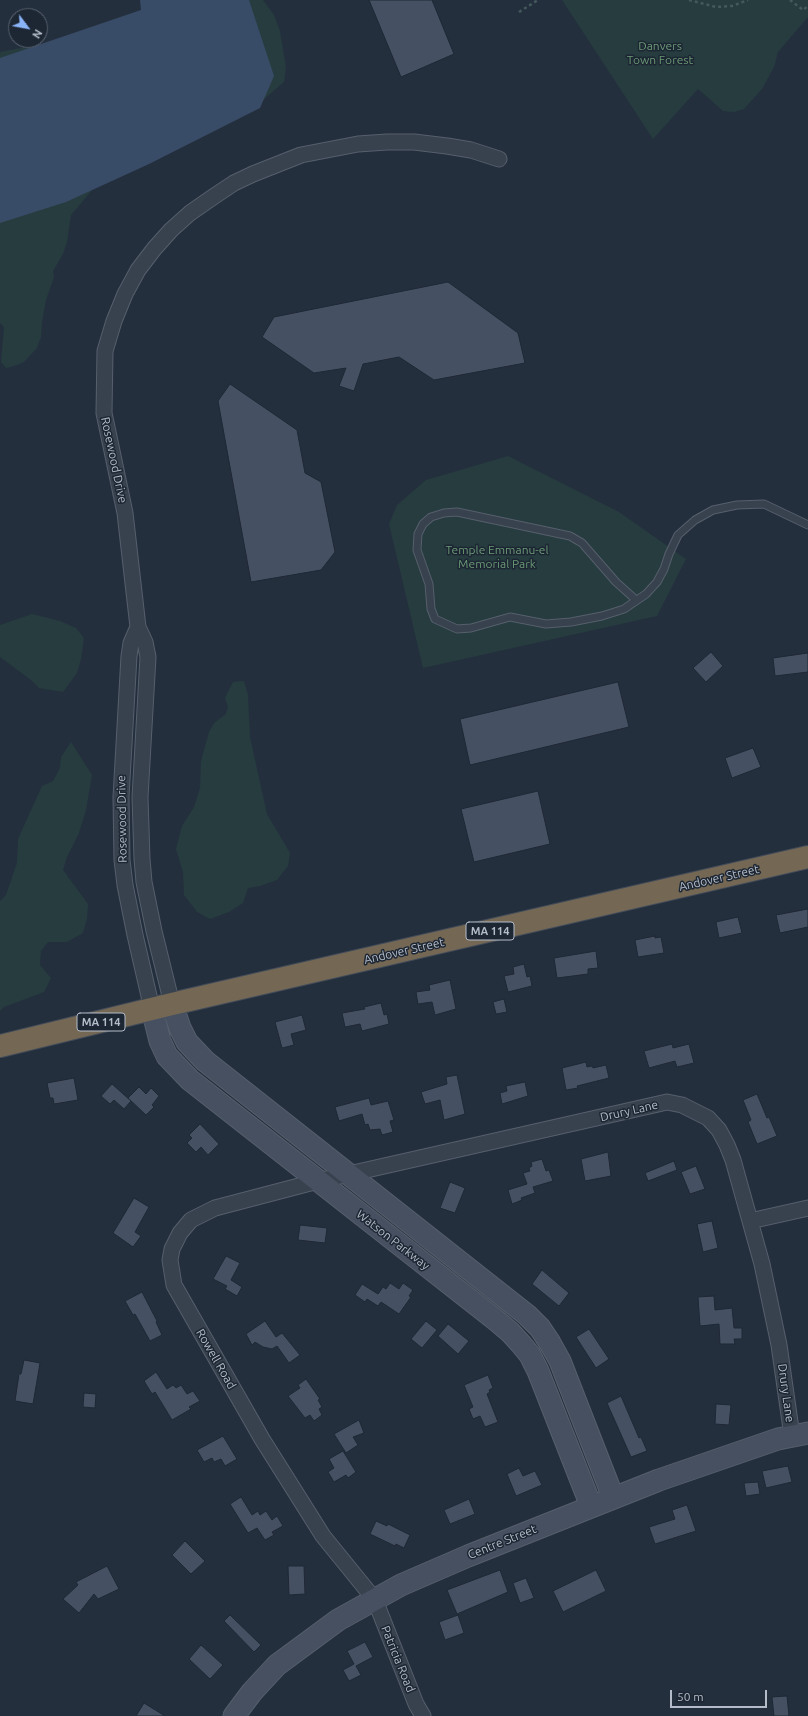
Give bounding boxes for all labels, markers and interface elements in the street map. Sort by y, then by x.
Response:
north arrow [8,8,48,48]
text: N [30,27,45,40]
park label: Danvers Town Forest [627,39,693,67]
street label: Rosewood Drive [98,416,130,504]
park label: Temple Emmanu-el Memorial Park [445,543,549,571]
street label: Rosewood Drive [114,775,130,863]
street label: Andover Street [677,862,761,894]
road number: MA 114 [466,922,514,940]
street label: Andover Street [362,935,446,967]
road number: MA 114 [77,1013,125,1031]
street label: Drury Lane [599,1097,659,1125]
street label: Watson Parkway [354,1207,432,1273]
street label: Rowell Road [193,1326,239,1392]
street label: Drury Lane [775,1363,797,1423]
street label: Centre Street [465,1522,539,1562]
street label: Patricia Road [378,1624,418,1694]
scale bar [672,1682,769,1708]
text: 50 m [677,1690,704,1703]

